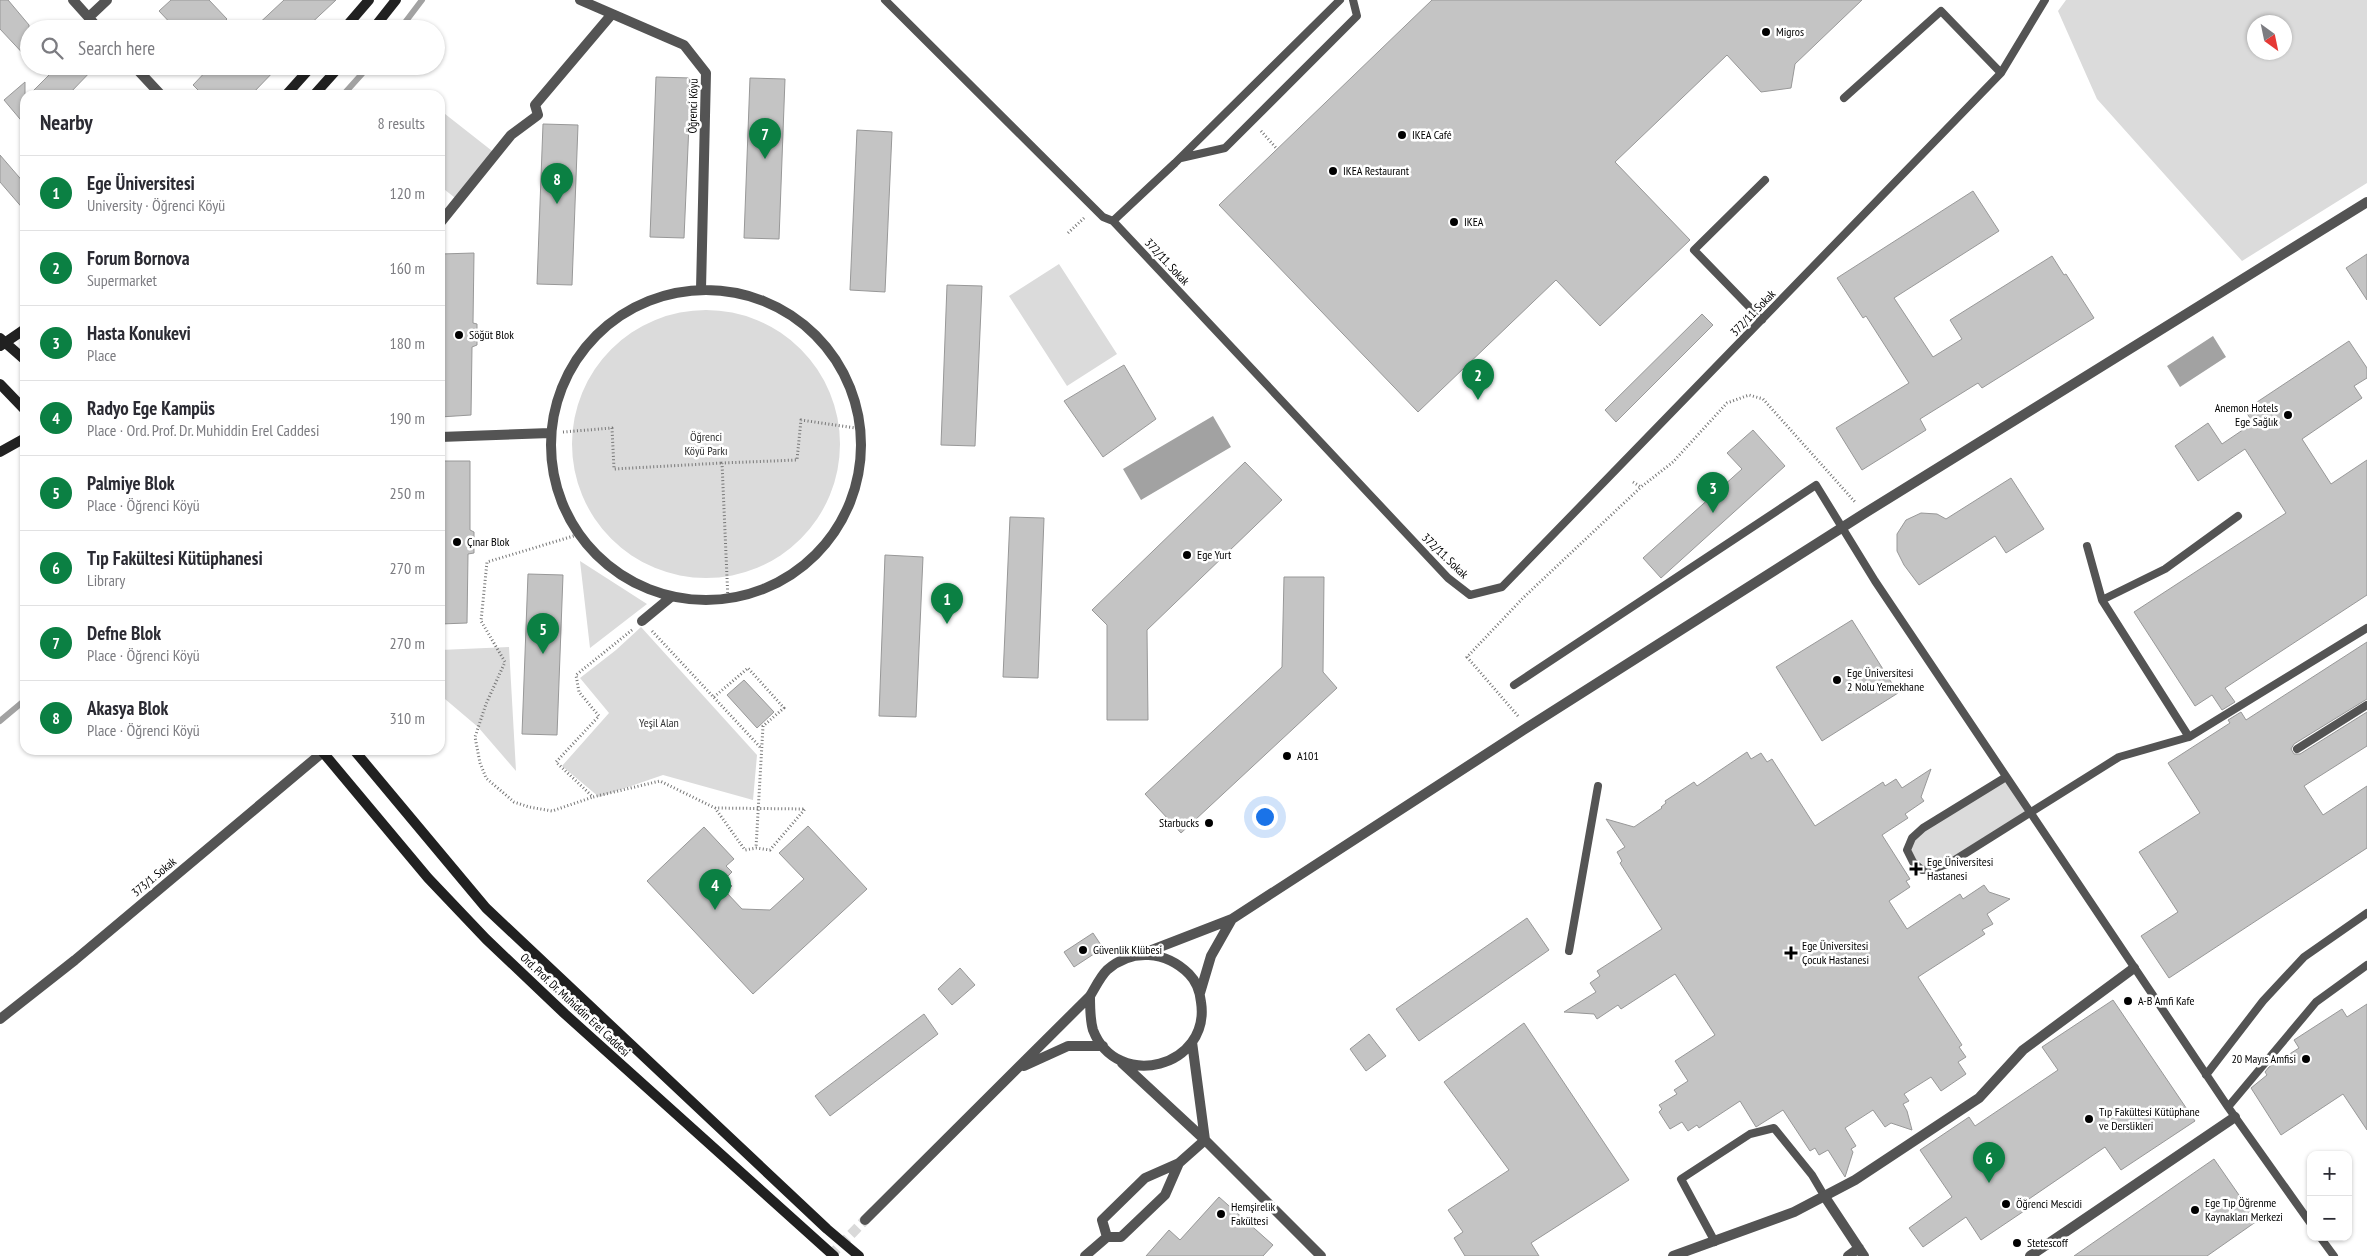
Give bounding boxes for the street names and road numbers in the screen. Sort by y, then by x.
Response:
street label: Öğrenci Köyü [685,78,700,134]
street label: 372/11. Sokak [1142,235,1193,289]
street label: 372/11. Sokak [1727,286,1779,339]
street label: 372/11. Sokak [1419,530,1472,582]
street label: 373/1. Sokak [128,853,179,900]
street label: Ord. Prof. Dr. Muhiddin Erel Caddesi [517,950,633,1059]

